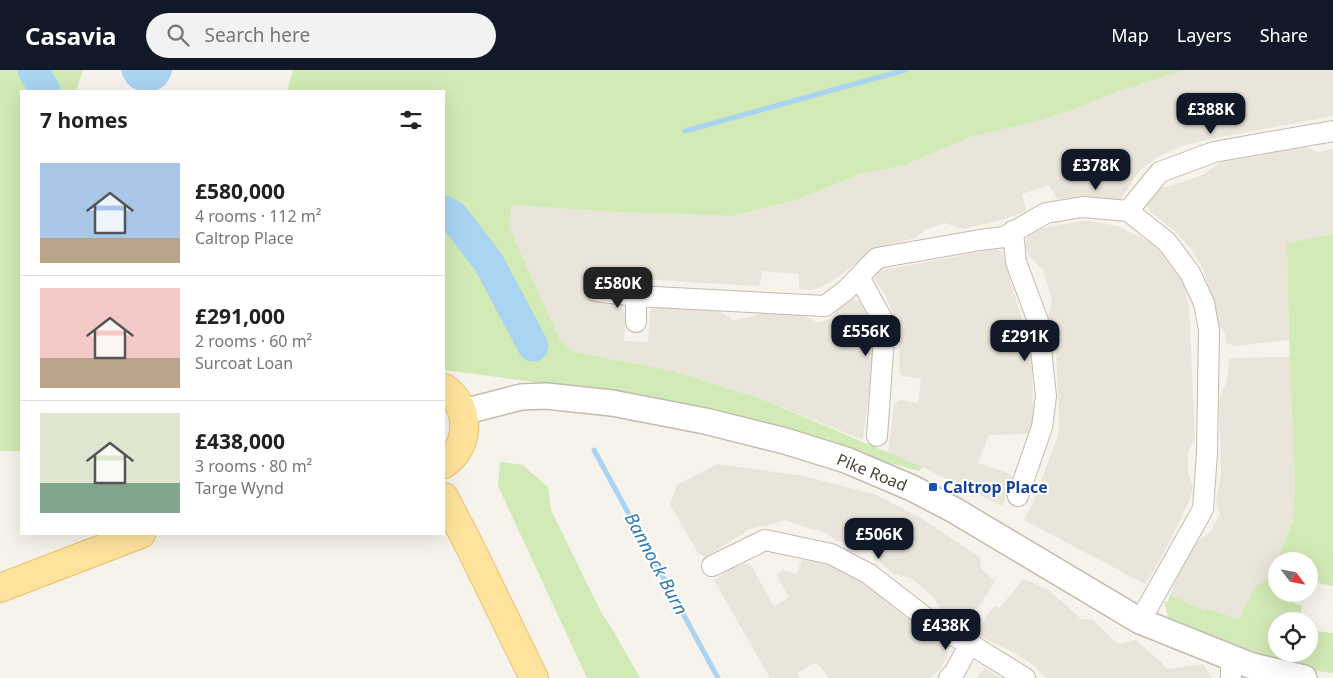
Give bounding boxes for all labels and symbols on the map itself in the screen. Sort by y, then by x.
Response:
pin: £388K [1176,92,1246,135]
pin: £378K [1061,148,1131,191]
pin: £580K [583,266,653,309]
pin: £556K [831,314,901,357]
pin: £291K [990,320,1060,362]
street label: Pike Road [834,448,910,496]
place label: Caltrop Place [943,476,1048,498]
marker: Caltrop Place [927,481,939,493]
water label: Bannock Burn [620,508,694,619]
pin: £506K [844,518,914,560]
north arrow [1268,552,1318,602]
pin: £438K [911,608,981,651]

